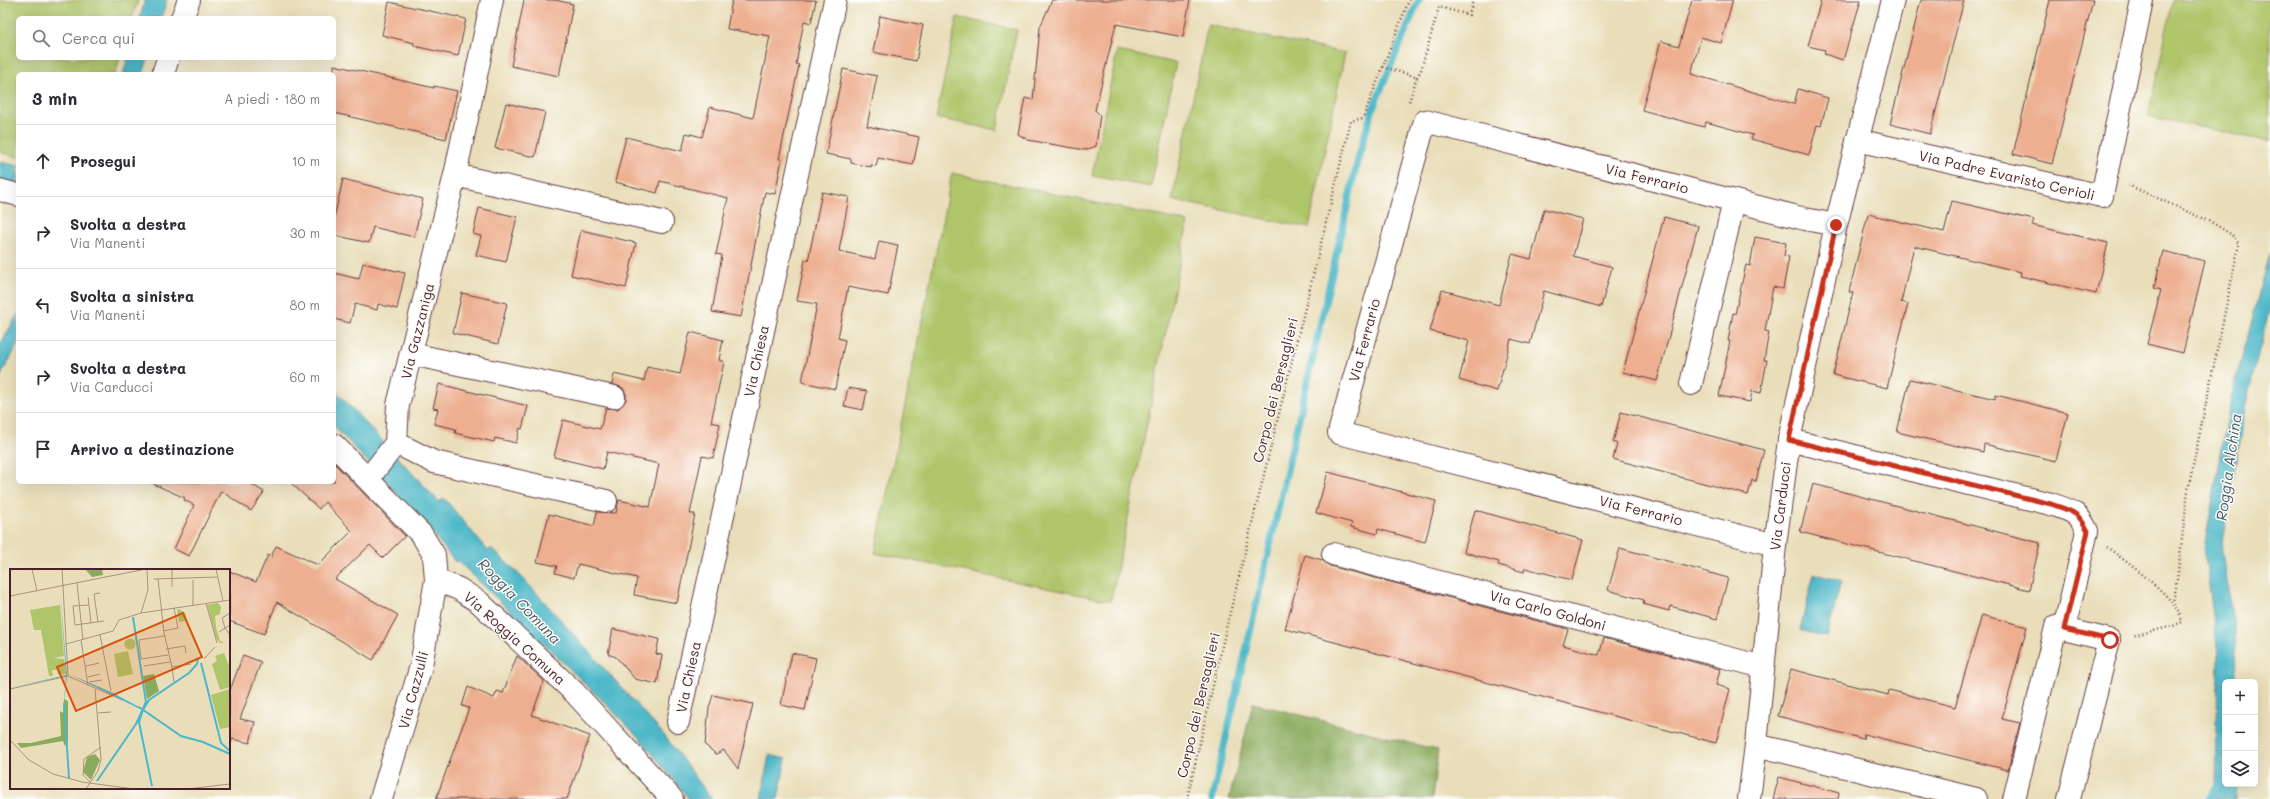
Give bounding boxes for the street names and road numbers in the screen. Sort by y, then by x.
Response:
street label: Via Padre Evaristo Cerioli [1917,145,2097,205]
street label: Via Ferrario [1603,158,1691,198]
street label: Via Gazzaniga [396,281,438,381]
street label: Via Ferrario [1344,296,1384,384]
street label: Corpo dei Bersaglieri [1248,315,1302,465]
street label: Via Chiesa [739,323,773,399]
street label: Via Carducci [1765,460,1795,552]
street label: Via Ferrario [1597,490,1685,530]
street label: Via Carlo Goldoni [1488,585,1608,635]
street label: Via Roggia Comuna [460,587,570,689]
street label: Corpo dei Bersaglieri [1172,630,1224,780]
street label: Via Chiesa [671,639,705,715]
street label: Via Cazzulli [394,649,432,731]

